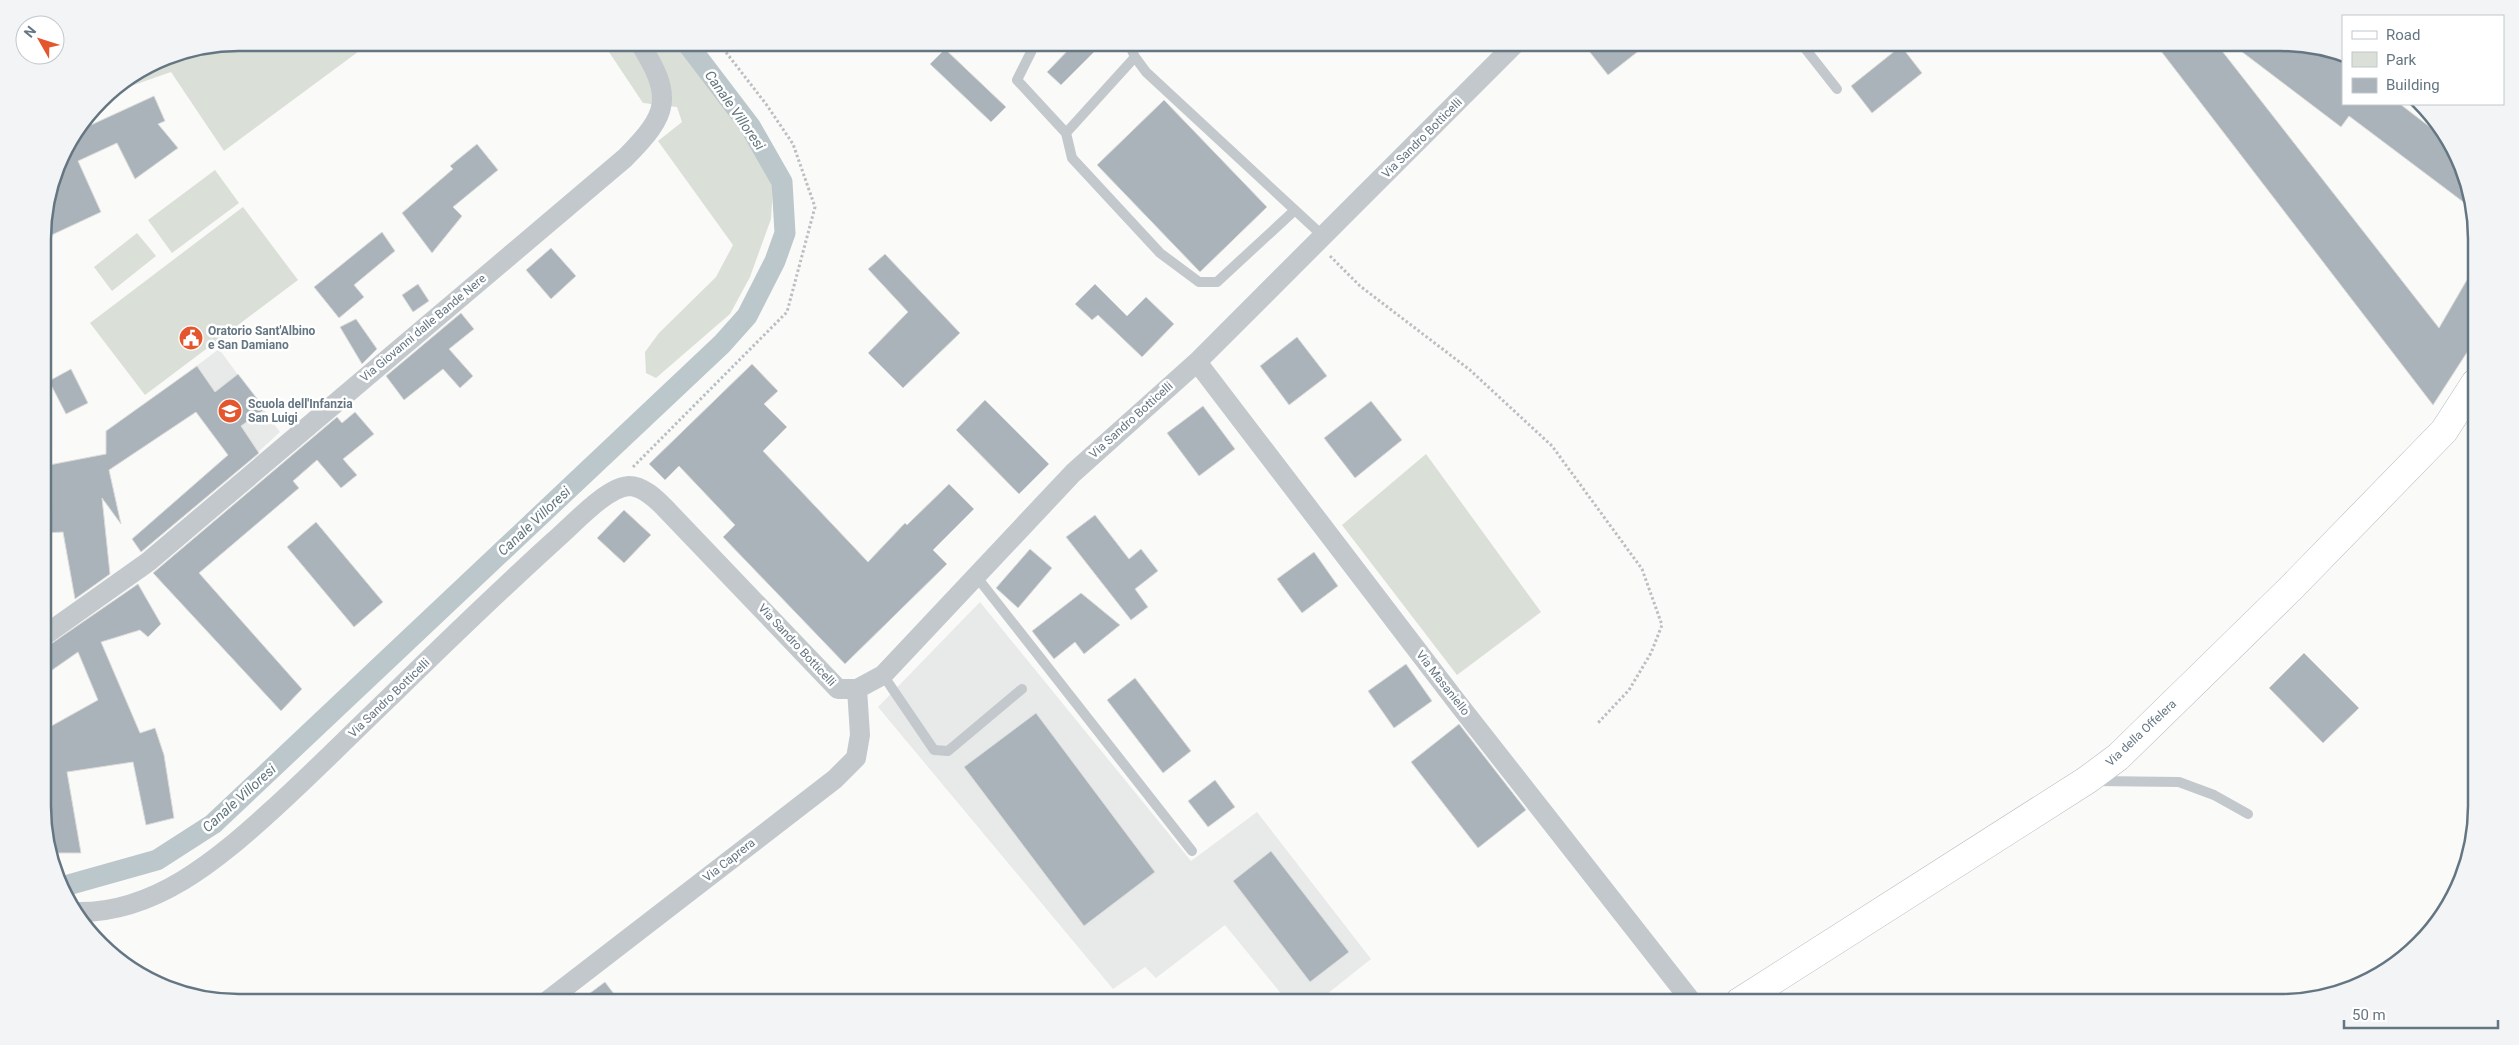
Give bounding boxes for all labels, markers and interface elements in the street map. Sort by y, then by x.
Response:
north arrow [15,15,65,65]
legend [2342,15,2504,105]
text: N [21,23,39,41]
text: Road [2386,26,2420,44]
text: Park [2386,51,2417,69]
water label: Canale Villoresi [702,67,769,153]
text: Building [2386,76,2440,94]
street label: Via Sandro Botticelli [1379,95,1465,181]
street label: Via Giovanni dalle Bande Nere [357,271,489,385]
place label: Oratorio Sant'Albino e San Damiano [208,324,316,352]
public building icon: Oratorio Sant'Albino e San Damiano [178,325,204,351]
street label: Via Sandro Botticelli [1086,379,1176,461]
place label: Scuola dell'Infanzia San Luigi [248,397,353,425]
school or university icon: Scuola dell'Infanzia San Luigi [217,398,243,424]
water label: Canale Villoresi [494,483,574,559]
street label: Via Sandro Botticelli [755,601,839,689]
street label: Via Masaniello [1413,648,1473,718]
street label: Via Sandro Botticelli [346,656,433,740]
street label: Via della Offelera [2103,697,2179,769]
water label: Canale Villoresi [199,760,280,835]
street label: Via Caprera [700,835,758,885]
scale bar [2344,998,2498,1030]
text: 50 m [2352,1006,2386,1024]

